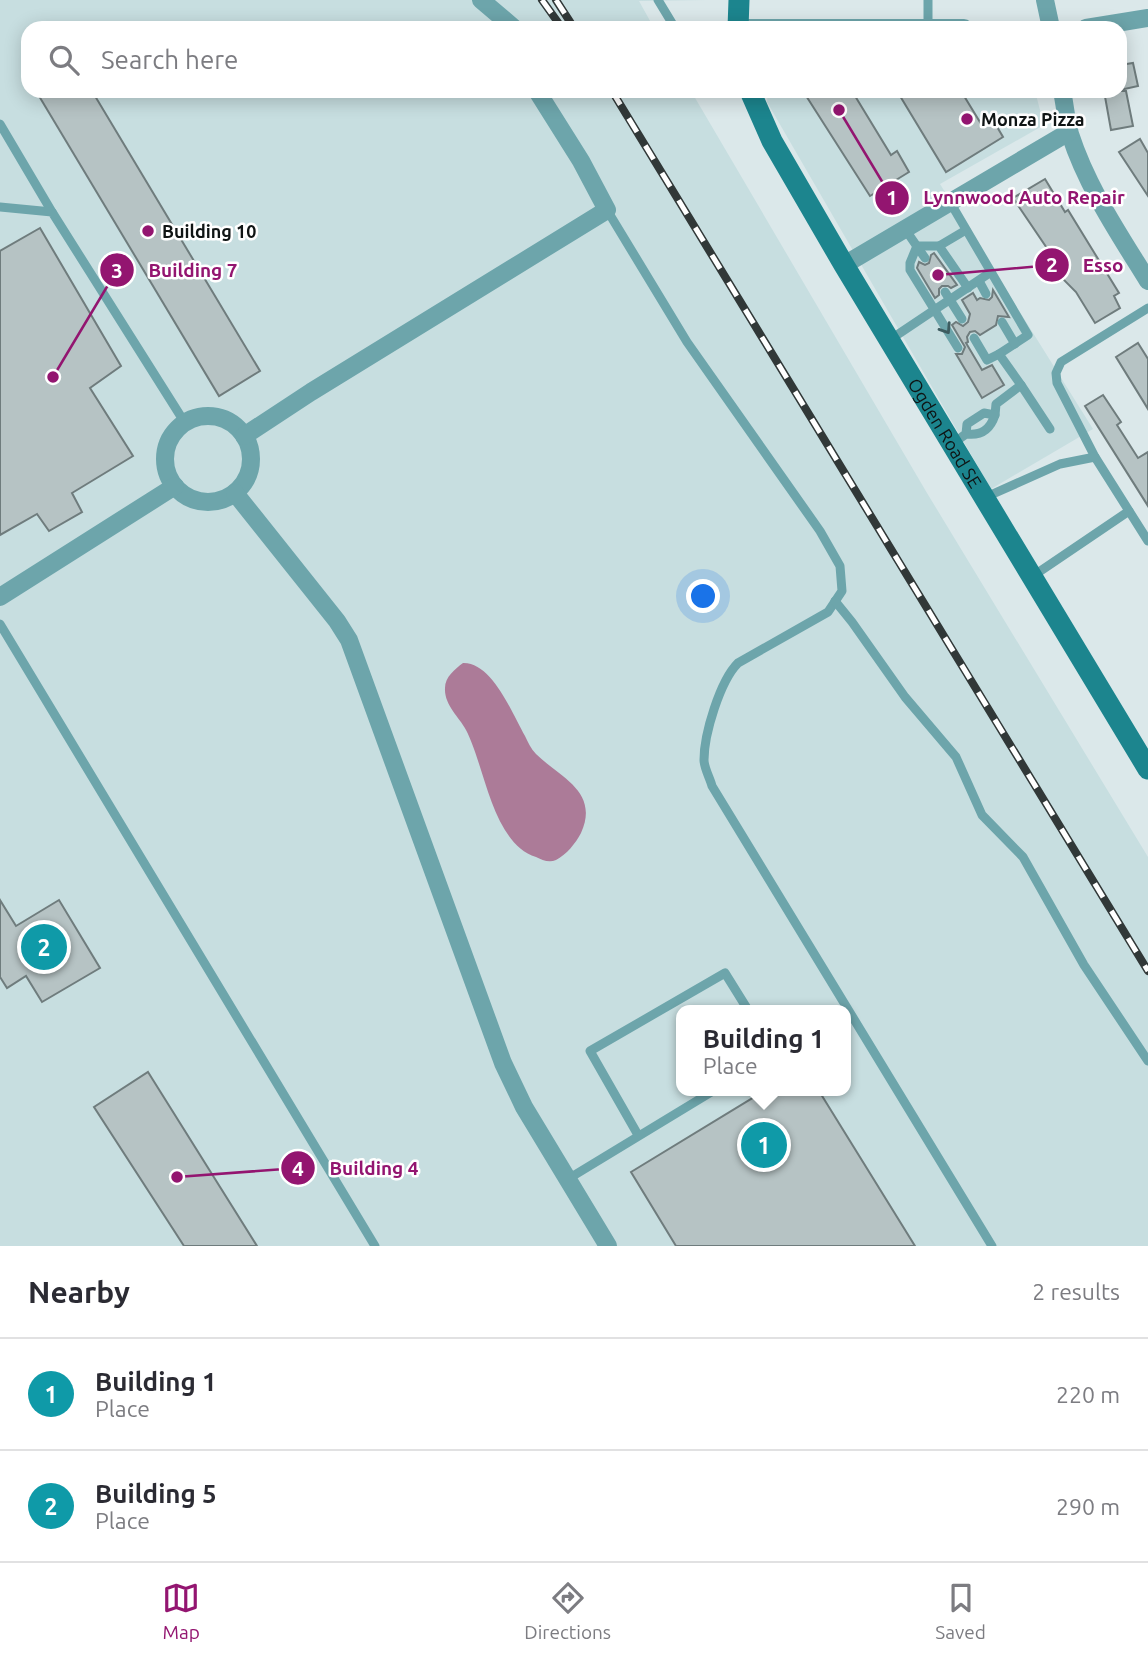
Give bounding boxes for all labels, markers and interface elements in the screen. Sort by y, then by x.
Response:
search box [21,21,1127,98]
icon: search [45,41,83,79]
text: Search here [101,45,238,74]
place label: Monza Pizza [981,109,1085,129]
marker: Monza Pizza [959,111,975,127]
callout: Lynnwood Auto Repair [875,178,1139,218]
text: 1 [886,185,898,209]
text: Lynnwood Auto Repair [923,186,1125,208]
place label: Building 10 [162,221,256,241]
marker: Building 10 [140,223,156,239]
callout: Esso [1034,245,1138,285]
callout: Building 7 [100,250,252,290]
text: 2 [1046,252,1058,276]
text: Esso [1083,254,1123,276]
text: 3 [111,258,123,282]
text: Building 7 [149,259,237,281]
one-way arrow [938,321,950,334]
street label: Ogden Road SE [905,374,986,491]
your location [686,579,720,613]
pin: 2 [21,921,67,973]
popup [676,1005,851,1096]
text: Building 1 [703,1024,824,1053]
text: Place [703,1053,758,1078]
pin: 1 [741,1119,787,1171]
callout: Building 4 [281,1148,432,1188]
text: 4 [292,1156,304,1180]
text: Building 4 [330,1157,419,1179]
text: Nearby [28,1275,130,1309]
text: 2 results [1032,1279,1120,1304]
text: Building 1 [95,1367,217,1396]
text: 1 [45,1382,57,1407]
text: 220 m [1056,1382,1120,1407]
text: Place [95,1396,150,1421]
text: Building 5 [95,1479,217,1508]
text: 2 [45,1494,57,1519]
text: 290 m [1056,1494,1120,1519]
text: Place [95,1508,150,1533]
tab: Map [162,1579,200,1643]
tab: Directions [524,1579,611,1643]
tab: Saved [935,1579,986,1643]

